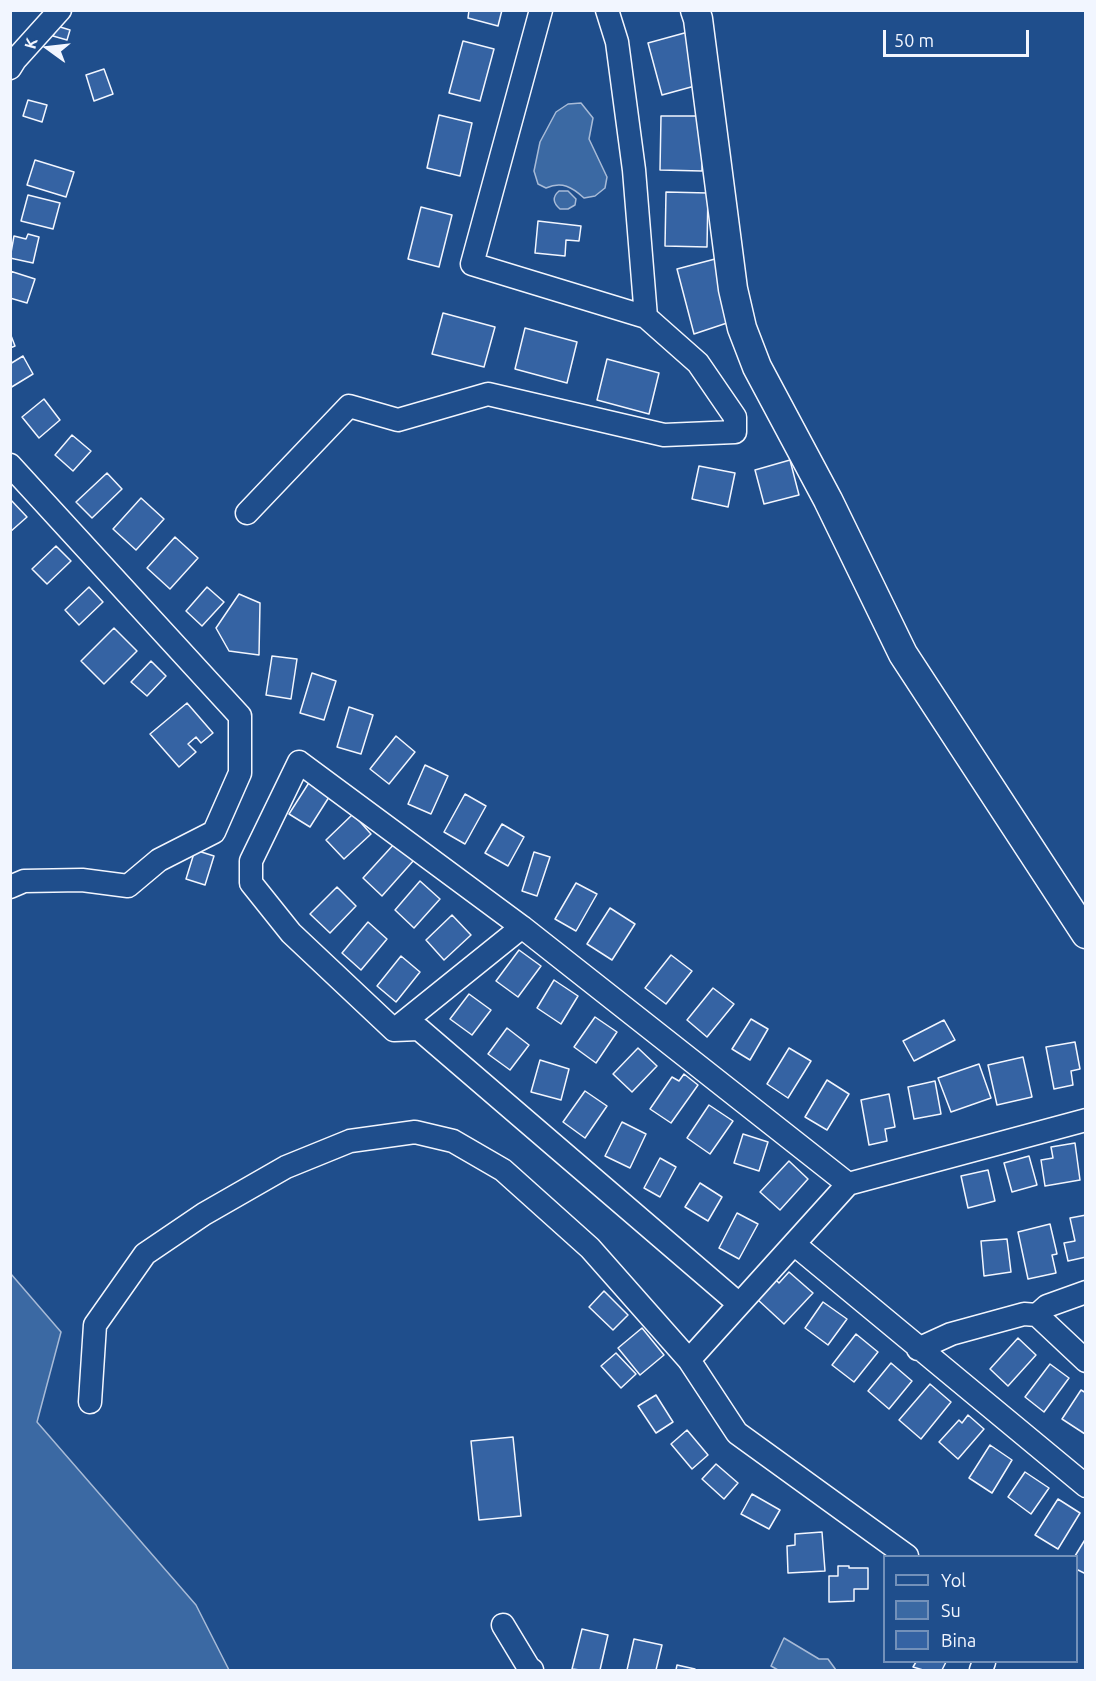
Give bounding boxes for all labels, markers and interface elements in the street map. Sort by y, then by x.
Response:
north arrow [18,18,78,78]
scale bar [886,18,1032,56]
text: 50 m [894,30,934,50]
text: K [21,36,41,51]
legend [883,1555,1078,1663]
text: Yol [941,1570,966,1590]
text: Su [941,1600,961,1620]
text: Bina [941,1630,976,1650]

